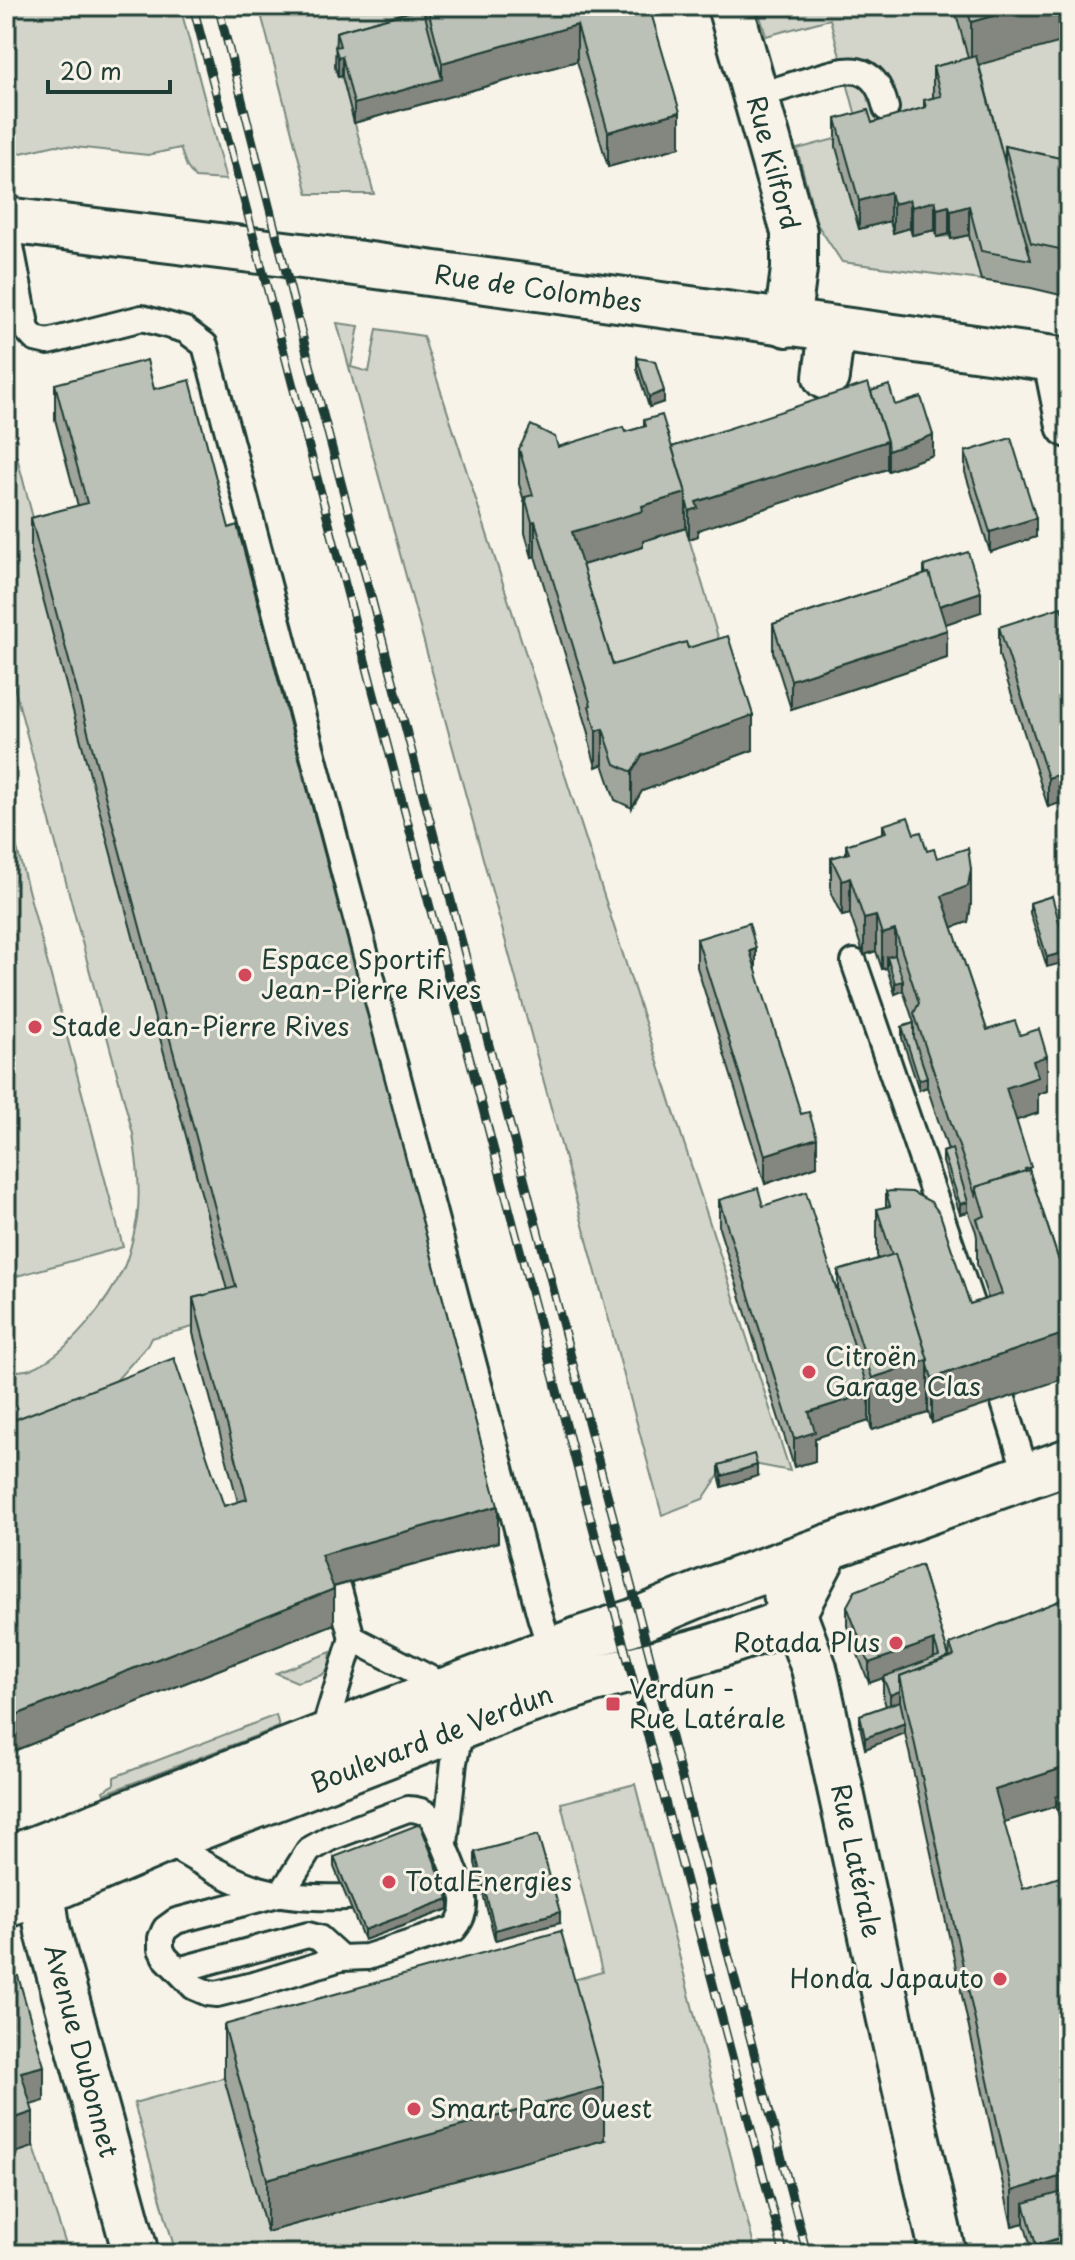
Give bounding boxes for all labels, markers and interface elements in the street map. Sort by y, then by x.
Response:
scale bar [48,44,170,94]
text: 20 m [60,52,122,88]
street label: Rue Kilford [738,91,811,234]
street label: Rue de Colombes [432,254,644,321]
place label: Espace Sportif Jean-Pierre Rives [261,939,481,1008]
marker: Espace Sportif Jean-Pierre Rives [236,966,254,984]
place label: Stade Jean-Pierre Rives [51,1006,349,1045]
marker: Stade Jean-Pierre Rives [26,1018,44,1036]
place label: Citroën Garage Clas [825,1336,981,1405]
marker: Citroën Garage Clas [800,1363,818,1381]
place label: Rotada Plus [733,1622,880,1661]
marker: Rotada Plus [887,1634,905,1652]
place label: Verdun - Rue Latérale [629,1668,786,1737]
street label: Boulevard de Verdun [304,1673,559,1802]
marker: Verdun - Rue Latérale [604,1695,622,1713]
street label: Rue Latérale [822,1780,893,1941]
place label: TotalEnergies [405,1861,572,1900]
marker: TotalEnergies [380,1873,398,1891]
street label: Avenue Dubonnet [35,1940,130,2162]
place label: Honda Japauto [790,1958,984,1997]
marker: Honda Japauto [991,1970,1009,1988]
place label: Smart Parc Ouest [430,2088,652,2127]
marker: Smart Parc Ouest [405,2100,423,2118]

